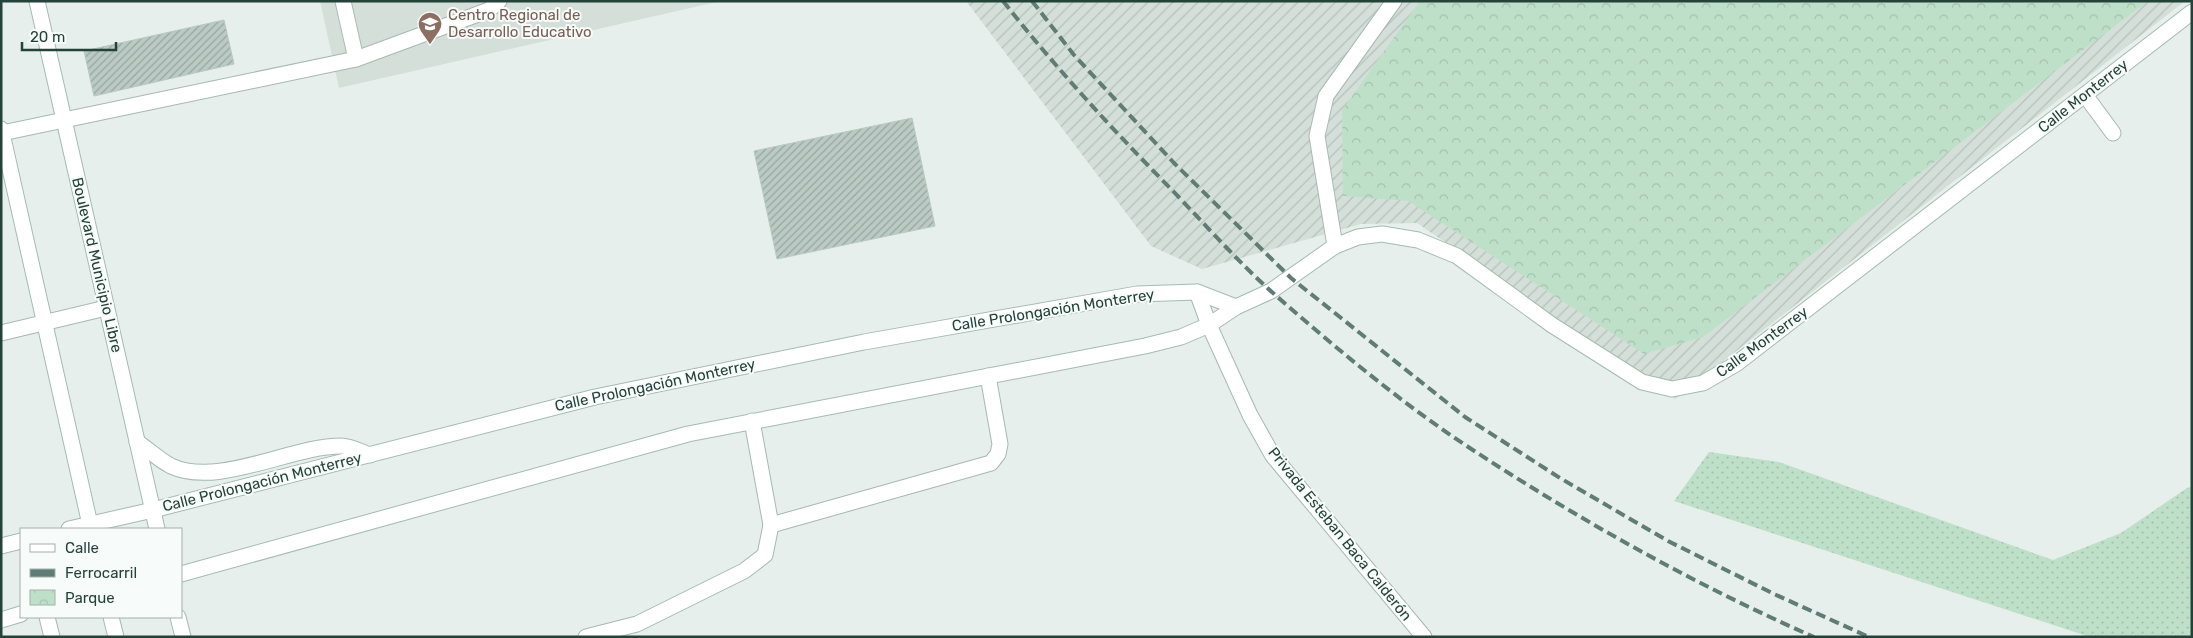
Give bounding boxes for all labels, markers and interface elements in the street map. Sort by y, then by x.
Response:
place label: Centro Regional de Desarrollo Educativo [448,6,592,41]
school or university icon: Centro Regional de Desarrollo Educativo [417,11,443,45]
scale bar [22,20,116,52]
text: 20 m [30,28,65,46]
street label: Calle Monterrey [2034,55,2132,137]
street label: Boulevard Municipio Libre [68,176,126,354]
street label: Calle Prolongación Monterrey [951,285,1155,335]
street label: Calle Monterrey [1713,303,1811,381]
street label: Calle Prolongación Monterrey [553,355,757,415]
street label: Privada Esteban Baca Calderón [1264,444,1416,624]
street label: Calle Prolongación Monterrey [161,449,363,515]
legend [20,528,182,618]
text: Calle [65,539,99,557]
text: Ferrocarril [65,564,137,582]
text: Parque [65,589,115,607]

